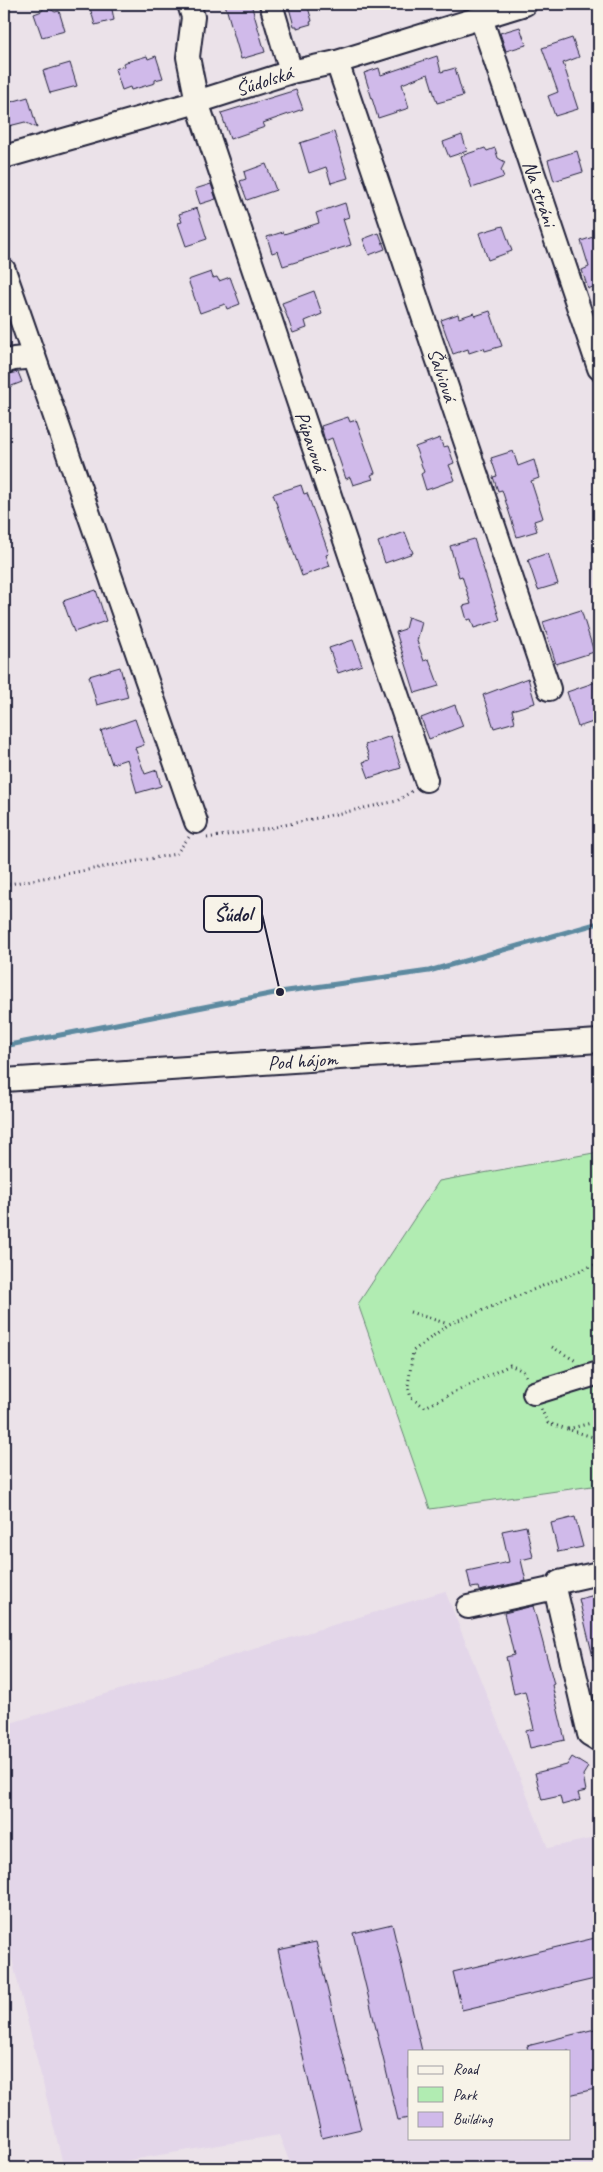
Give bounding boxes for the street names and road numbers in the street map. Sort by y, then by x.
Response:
street label: Šúdolská [233,60,298,102]
street label: Na stráni [517,157,563,232]
street label: Šalviová [422,345,464,407]
street label: Púpavová [289,408,334,477]
street label: Pod hájom [267,1046,340,1076]

